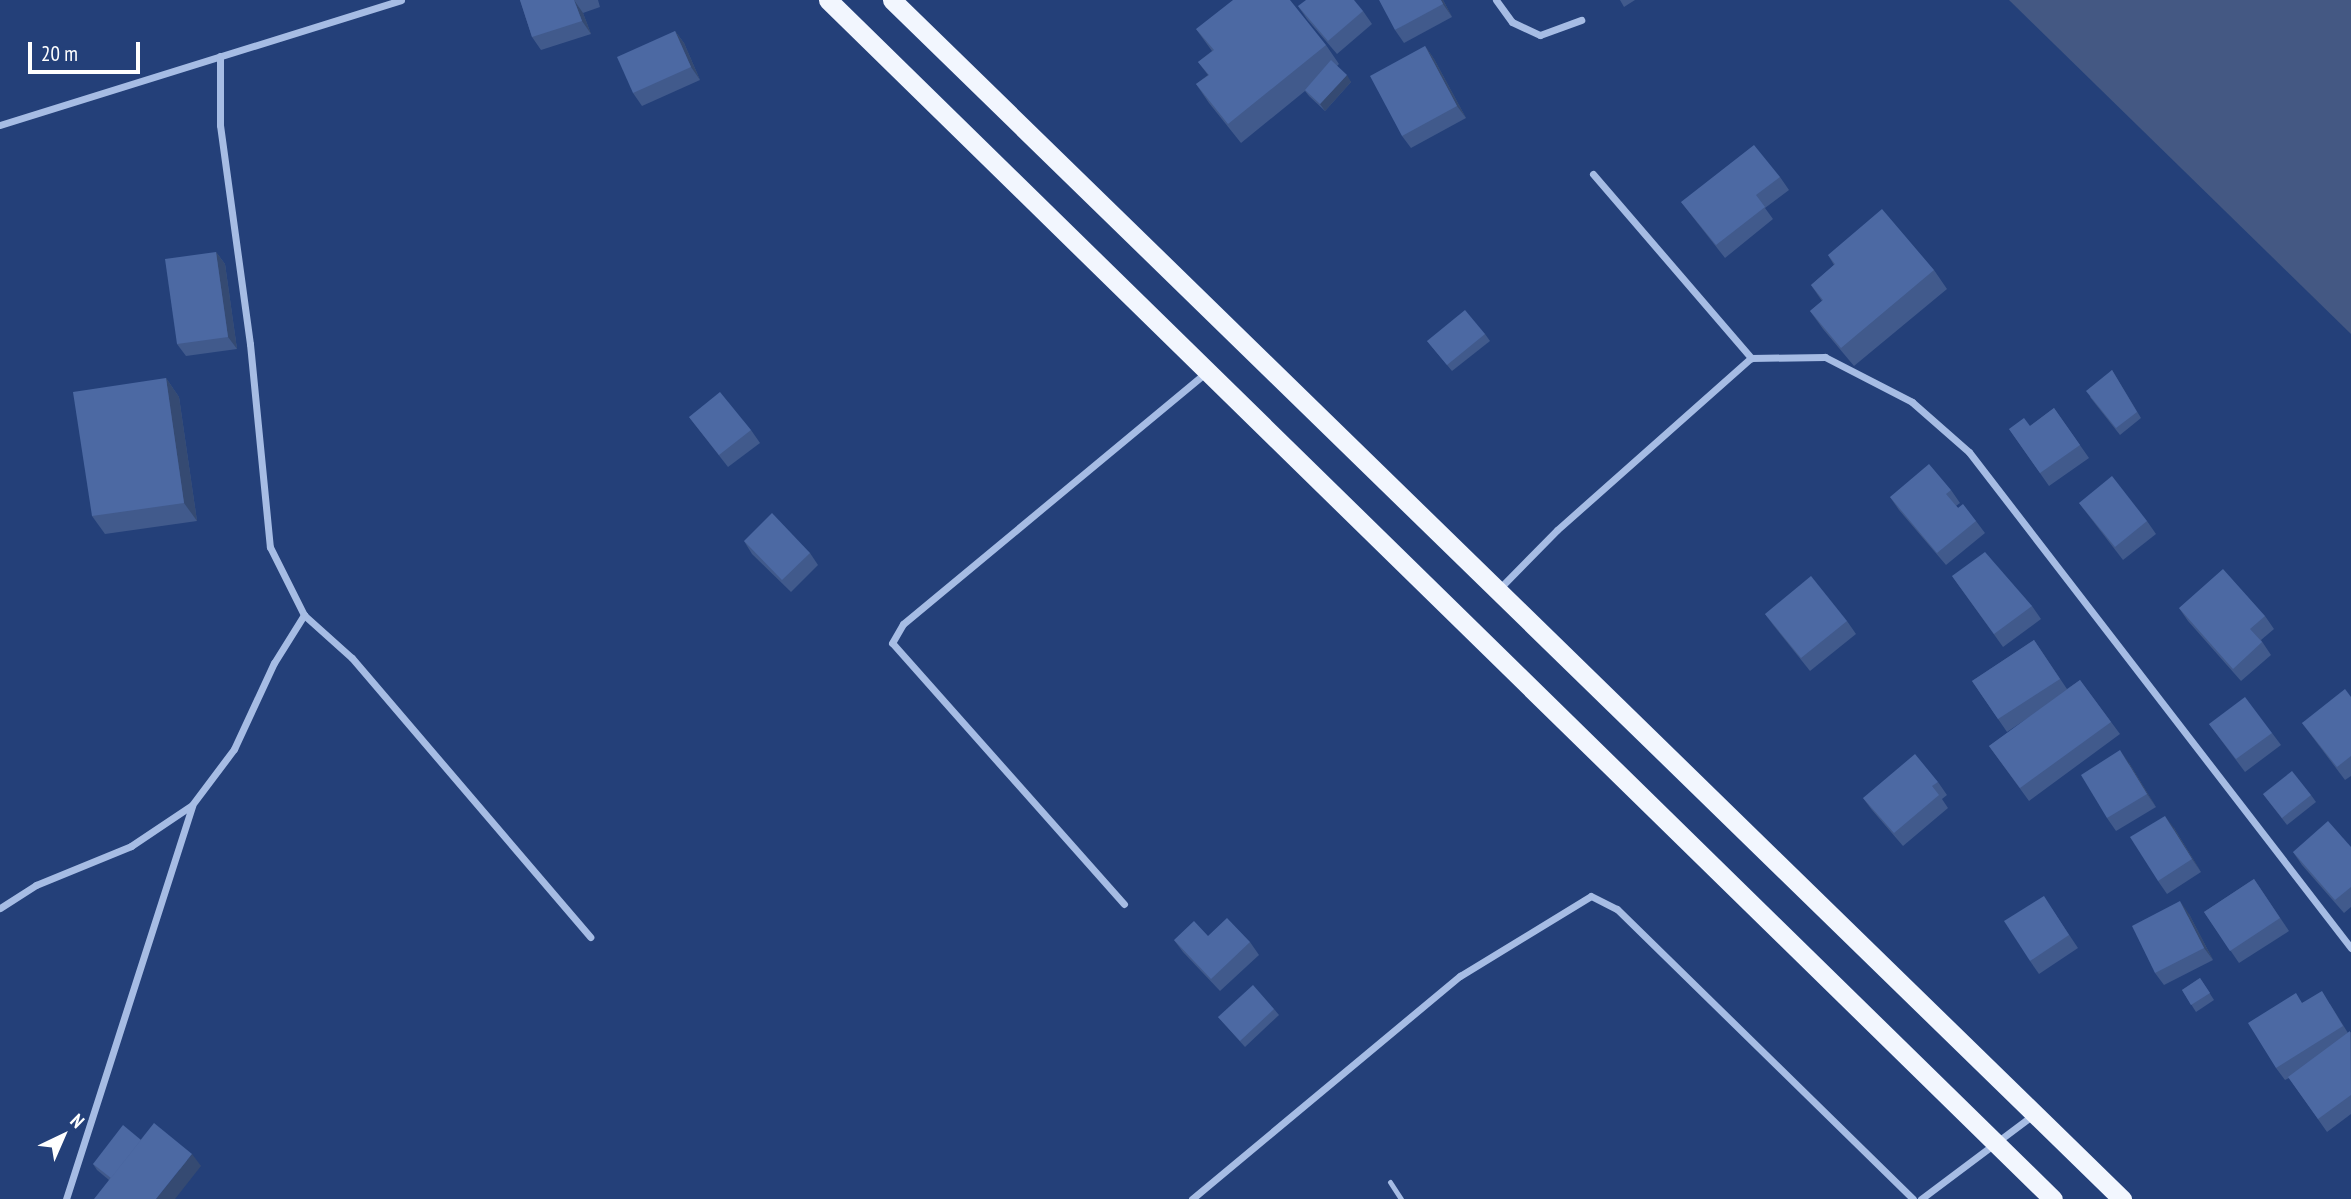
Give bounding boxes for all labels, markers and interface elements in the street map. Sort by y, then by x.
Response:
scale bar [32,28,144,72]
text: 20 m [41,40,78,67]
north arrow [28,1101,98,1171]
text: N [66,1109,90,1133]

